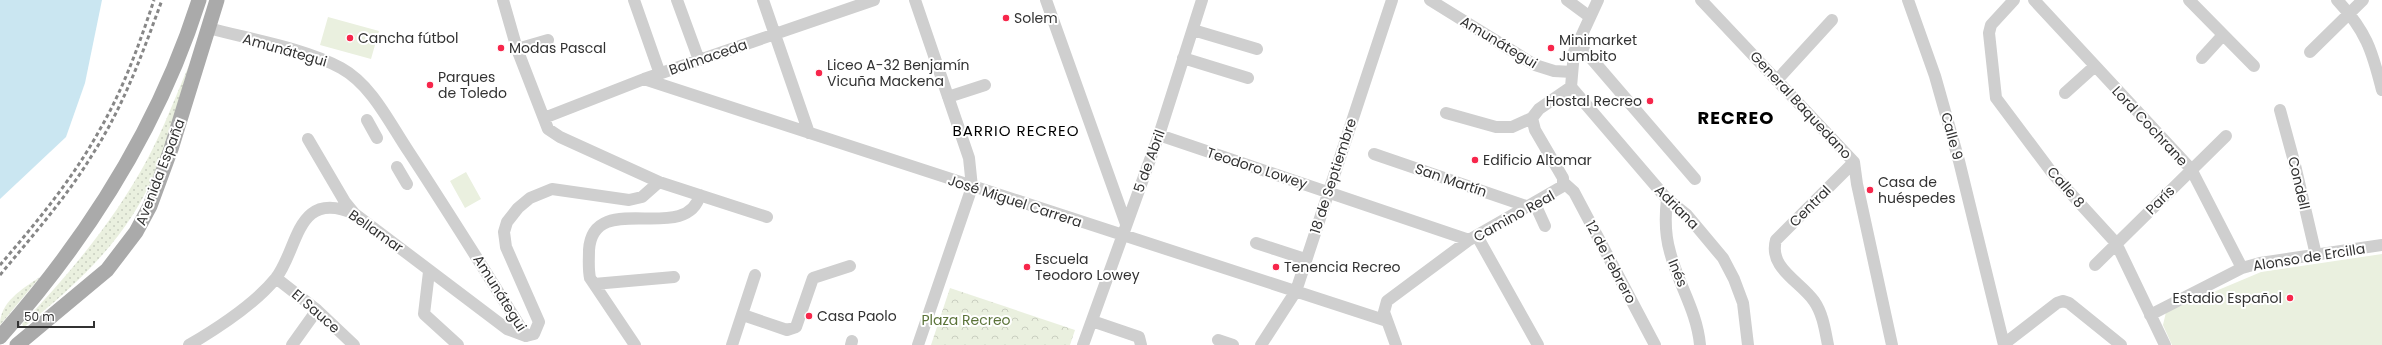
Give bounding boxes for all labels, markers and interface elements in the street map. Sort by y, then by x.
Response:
place label: Solem [1014,8,1058,28]
street label: Amunátegui [1457,11,1541,73]
marker: Solem [1001,13,1011,23]
street label: Amunátegui [240,28,330,72]
place label: Cancha fútbol [358,28,458,48]
place label: Minimarket Jumbito [1559,30,1637,66]
marker: Cancha fútbol [345,33,355,43]
street label: Balmaceda [666,34,750,80]
place label: Modas Pascal [509,38,606,58]
marker: Modas Pascal [496,43,506,53]
marker: Minimarket Jumbito [1546,43,1556,53]
street label: General Baquedano [1746,47,1856,163]
place label: Liceo A-32 Benjamín Vicuña Mackena [827,55,970,91]
place label: Parques de Toledo [438,67,507,103]
marker: Liceo A-32 Benjamín Vicuña Mackena [814,68,824,78]
marker: Parques de Toledo [425,80,435,90]
street label: Lord Cochrane [2108,82,2193,171]
place label: Hostal Recreo [1546,91,1642,111]
marker: Hostal Recreo [1645,96,1655,106]
district label: RECREO [1698,105,1774,130]
street label: Calle 9 [1936,110,1968,162]
street label: 18 de Septiembre [1305,115,1361,236]
street label: Avenida España [130,116,190,228]
district label: BARRIO RECREO [952,120,1080,141]
street label: 5 de Abril [1128,127,1170,195]
street label: Teodoro Lowey [1204,142,1310,194]
place label: Edificio Altomar [1483,150,1592,170]
marker: Edificio Altomar [1470,155,1480,165]
street label: Condell [2283,155,2315,211]
street label: San Martín [1412,158,1490,202]
street label: Calle 8 [2043,162,2090,212]
street label: José Miguel Carrera [945,170,1085,232]
place label: Casa de huéspedes [1878,172,1956,208]
street label: Adriana [1650,180,1704,234]
street label: Central [1785,181,1835,231]
street label: París [2141,181,2179,219]
street label: Camino Real [1470,185,1558,247]
marker: Casa de huéspedes [1865,185,1875,195]
street label: Bellamar [345,205,407,257]
street label: 12 de Febrero [1581,217,1641,307]
street label: Alonso de Ercilla [2251,238,2367,276]
place label: Escuela Teodoro Lowey [1035,249,1140,285]
street label: Amunátegui [468,251,532,335]
street label: Inés [1663,256,1693,290]
place label: Tenencia Recreo [1284,257,1401,277]
marker: Escuela Teodoro Lowey [1022,262,1032,272]
marker: Tenencia Recreo [1271,262,1281,272]
street label: El Sauce [287,284,345,338]
place label: Estadio Español [2173,288,2282,308]
marker: Estadio Español [2285,293,2295,303]
scale bar [18,303,94,329]
place label: Casa Paolo [817,306,897,326]
text: 50 m [24,308,55,325]
park label: Plaza Recreo [921,310,1011,330]
marker: Casa Paolo [804,311,814,321]

